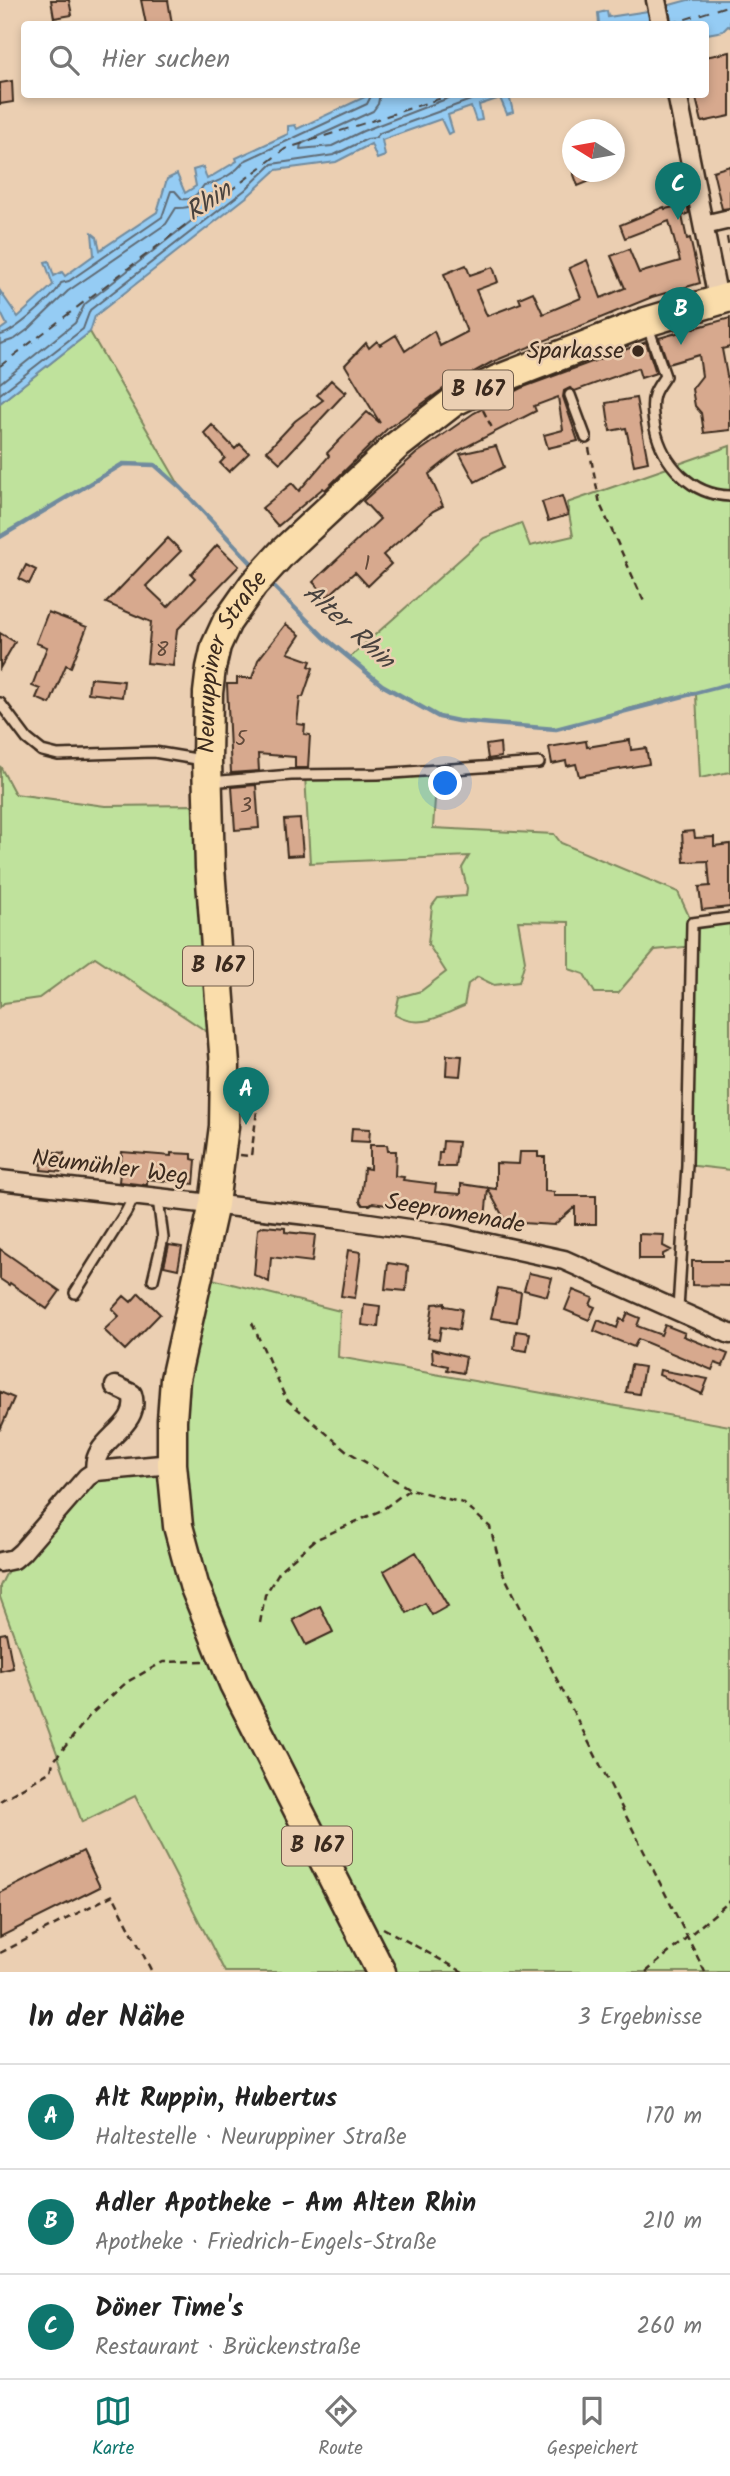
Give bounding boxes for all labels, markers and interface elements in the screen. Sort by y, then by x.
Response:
search box [21,21,709,98]
text: Hier suchen [101,39,230,81]
icon: search [45,41,83,79]
north arrow [562,119,625,182]
pin: C [655,162,701,220]
water label: Rhin [177,170,243,233]
pin: B [658,287,704,345]
place label: Sparkasse [527,332,624,371]
marker: Sparkasse [630,343,646,359]
road number: B 167 [443,370,513,410]
house number: 1 [364,548,370,581]
street label: Neuruppiner Straße [188,561,277,754]
water label: Alter Rhin [292,574,405,682]
house number: 8 [156,634,169,667]
house number: 5 [235,723,248,756]
your location [428,766,462,800]
house number: 3 [240,790,252,823]
road number: B 167 [183,946,253,986]
pin: A [223,1067,269,1125]
street label: Neumühler Weg [30,1139,190,1197]
street label: Seepromenade [382,1183,528,1246]
road number: B 167 [282,1826,352,1866]
text: In der Nähe [28,1994,185,2042]
text: 3 Ergebnisse [578,2000,702,2036]
text: Alt Ruppin, Hubertus [95,2078,337,2120]
text: A [44,2099,58,2135]
text: 170 m [645,2099,702,2135]
text: Haltestelle · Neuruppiner Straße [95,2120,407,2156]
text: Adler Apotheke - Am Alten Rhin [95,2183,476,2225]
text: B [44,2204,58,2240]
text: 210 m [642,2204,702,2240]
text: Apotheke · Friedrich-Engels-Straße [95,2225,436,2261]
text: Döner Time's [95,2288,243,2330]
text: C [44,2309,58,2345]
text: 260 m [637,2309,702,2345]
text: Restaurant · Brückenstraße [95,2330,361,2366]
tab: Karte [92,2392,134,2464]
tab: Route [318,2392,363,2464]
tab: Gespeichert [547,2392,638,2464]

